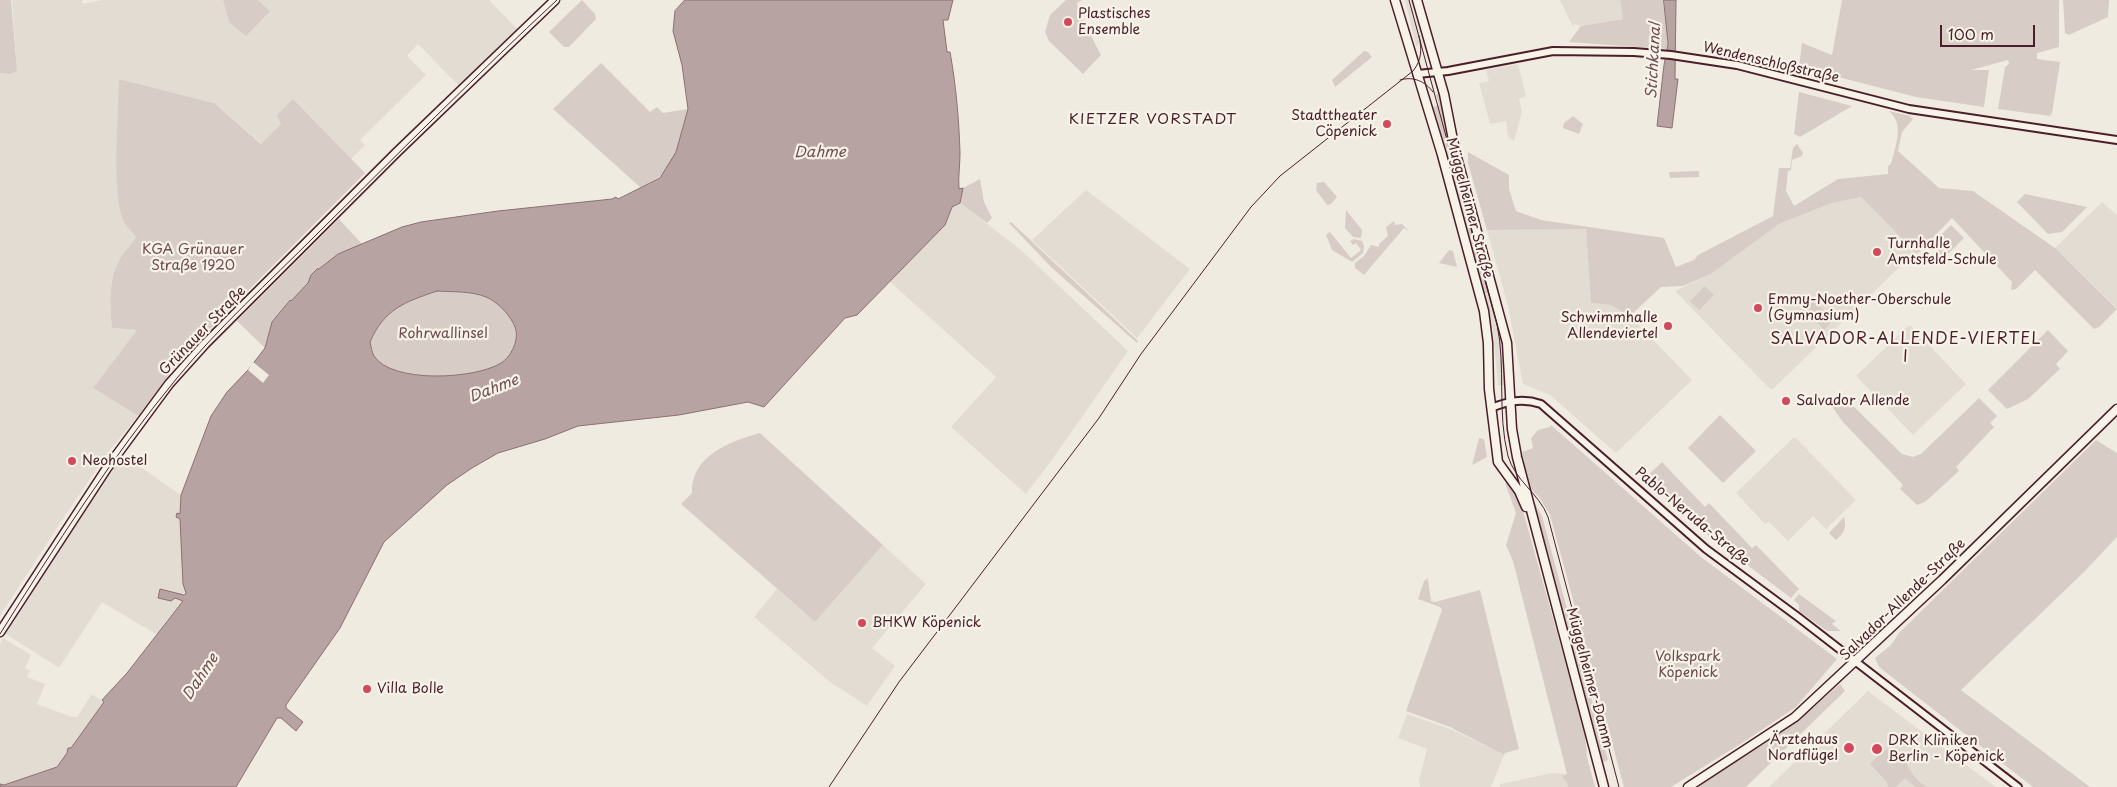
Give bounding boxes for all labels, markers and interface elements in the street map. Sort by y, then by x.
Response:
place label: Plastisches Ensemble [1078,6,1150,38]
scale bar [1942,15,2037,47]
marker: Plastisches Ensemble [1062,16,1074,28]
water label: Stichkanal [1643,22,1665,100]
text: 100 m [1948,22,1994,45]
street label: Wendenschloßstraße [1701,39,1841,87]
place label: Stadttheater Cöpenick [1291,108,1377,140]
district label: KIETZER VORSTADT [1067,111,1239,129]
marker: Stadttheater Cöpenick [1381,118,1393,130]
street label: Müggelheimer Straße [1442,136,1496,280]
water label: Dahme [794,144,846,162]
place label: Turnhalle Amtsfeld-Schule [1887,236,1997,268]
park label: KGA Grünauer Straße 1920 [142,242,244,274]
marker: Turnhalle Amtsfeld-Schule [1871,246,1883,258]
street label: Grünauer Straße [156,283,250,379]
place label: Emmy-Noether-Oberschule (Gymnasium) [1768,292,1951,324]
marker: Emmy-Noether-Oberschule (Gymnasium) [1752,302,1764,314]
place label: Schwimmhalle Allendeviertel [1561,310,1658,342]
marker: Schwimmhalle Allendeviertel [1662,320,1674,332]
park label: Rohrwallinsel [398,326,488,342]
district label: SALVADOR-ALLENDE-VIERTEL I [1770,330,2042,368]
water label: Dahme [467,371,521,407]
place label: Salvador Allende [1796,393,1910,409]
marker: Salvador Allende [1780,395,1792,407]
place label: Neohostel [82,453,147,469]
marker: Neohostel [66,455,78,467]
street label: Pablo-Neruda-Straße [1631,464,1753,570]
street label: Salvador-Allende-Straße [1837,536,1969,664]
street label: Müggelheimer Damm [1562,606,1616,750]
place label: BHKW Köpenick [872,615,981,631]
marker: BHKW Köpenick [856,617,868,629]
park label: Volkspark Köpenick [1655,649,1721,682]
water label: Dahme [179,651,223,703]
place label: Villa Bolle [377,681,444,697]
marker: Villa Bolle [361,683,373,695]
place label: Ärztehaus Nordflügel [1767,732,1838,764]
place label: DRK Kliniken Berlin - Köpenick [1888,733,2005,766]
marker: Ärztehaus Nordflügel [1842,741,1856,755]
marker: DRK Kliniken Berlin - Köpenick [1870,742,1884,756]

